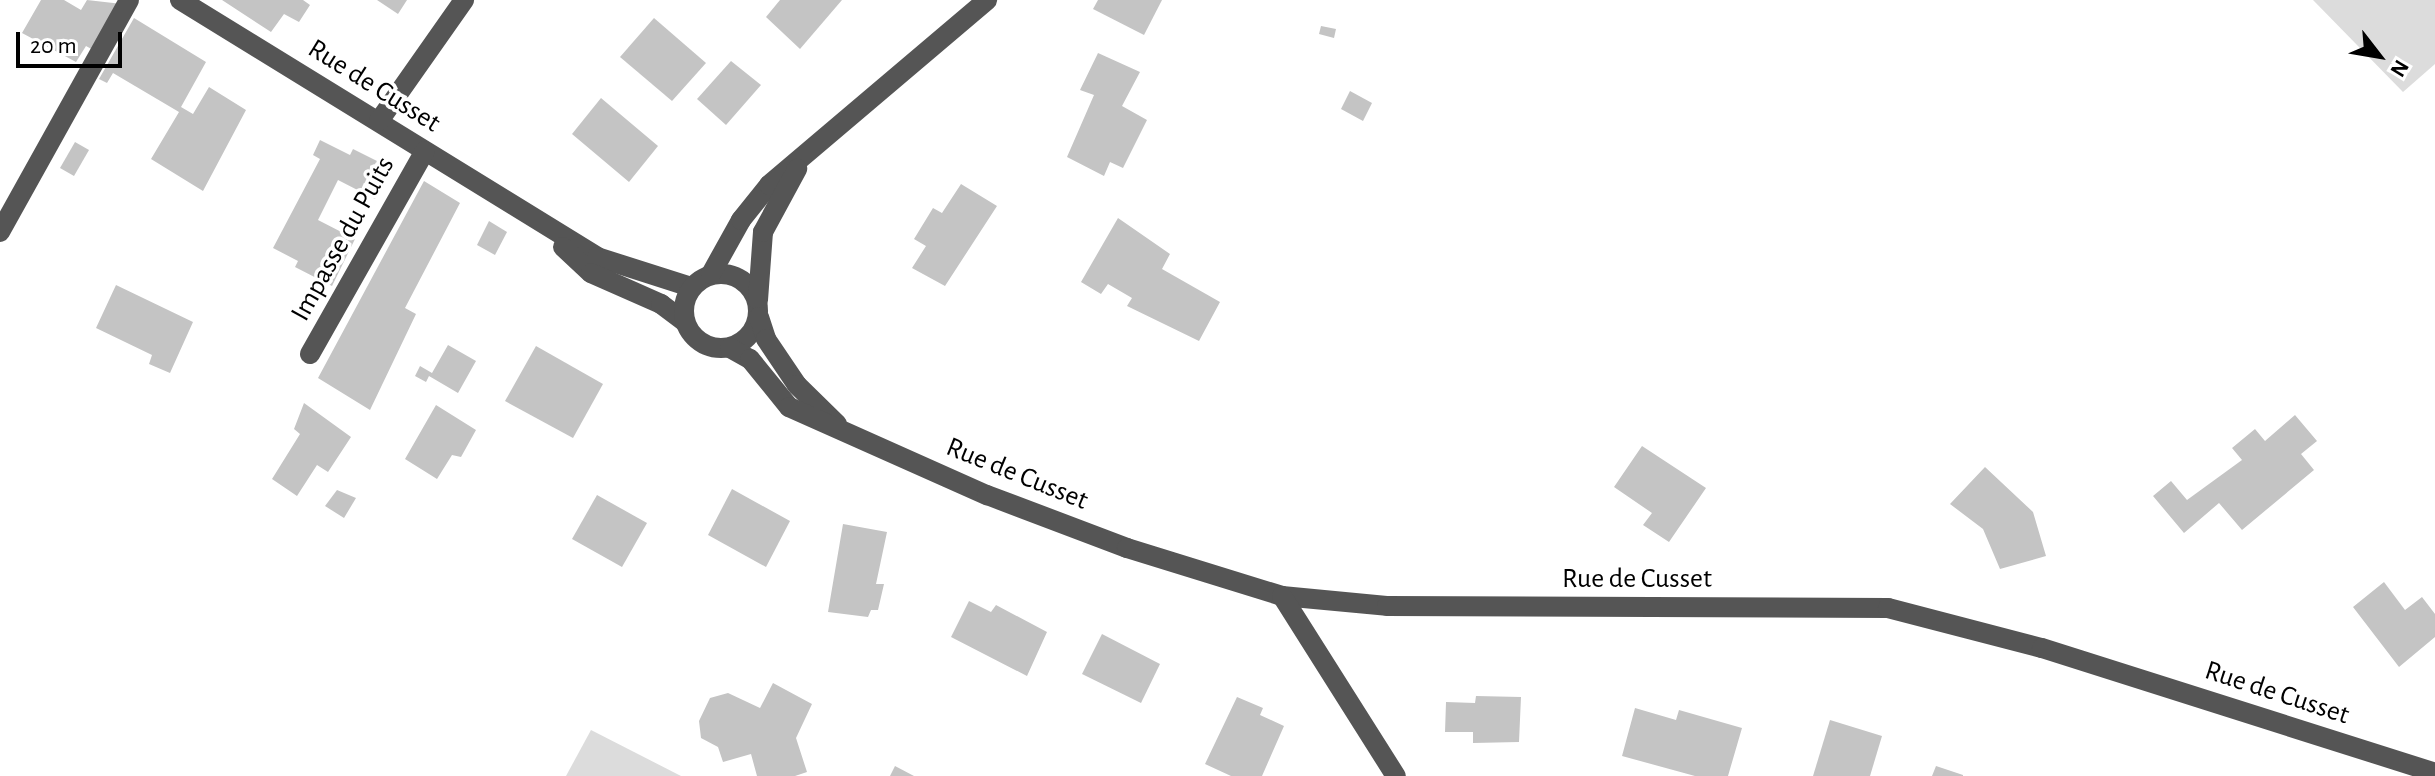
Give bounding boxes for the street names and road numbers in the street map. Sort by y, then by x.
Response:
street label: Rue de Cusset [302,32,446,140]
street label: Impasse du Puits [284,151,402,327]
street label: Rue de Cusset [941,430,1093,518]
street label: Rue de Cusset [1562,562,1712,596]
street label: Rue de Cusset [2201,654,2353,732]

